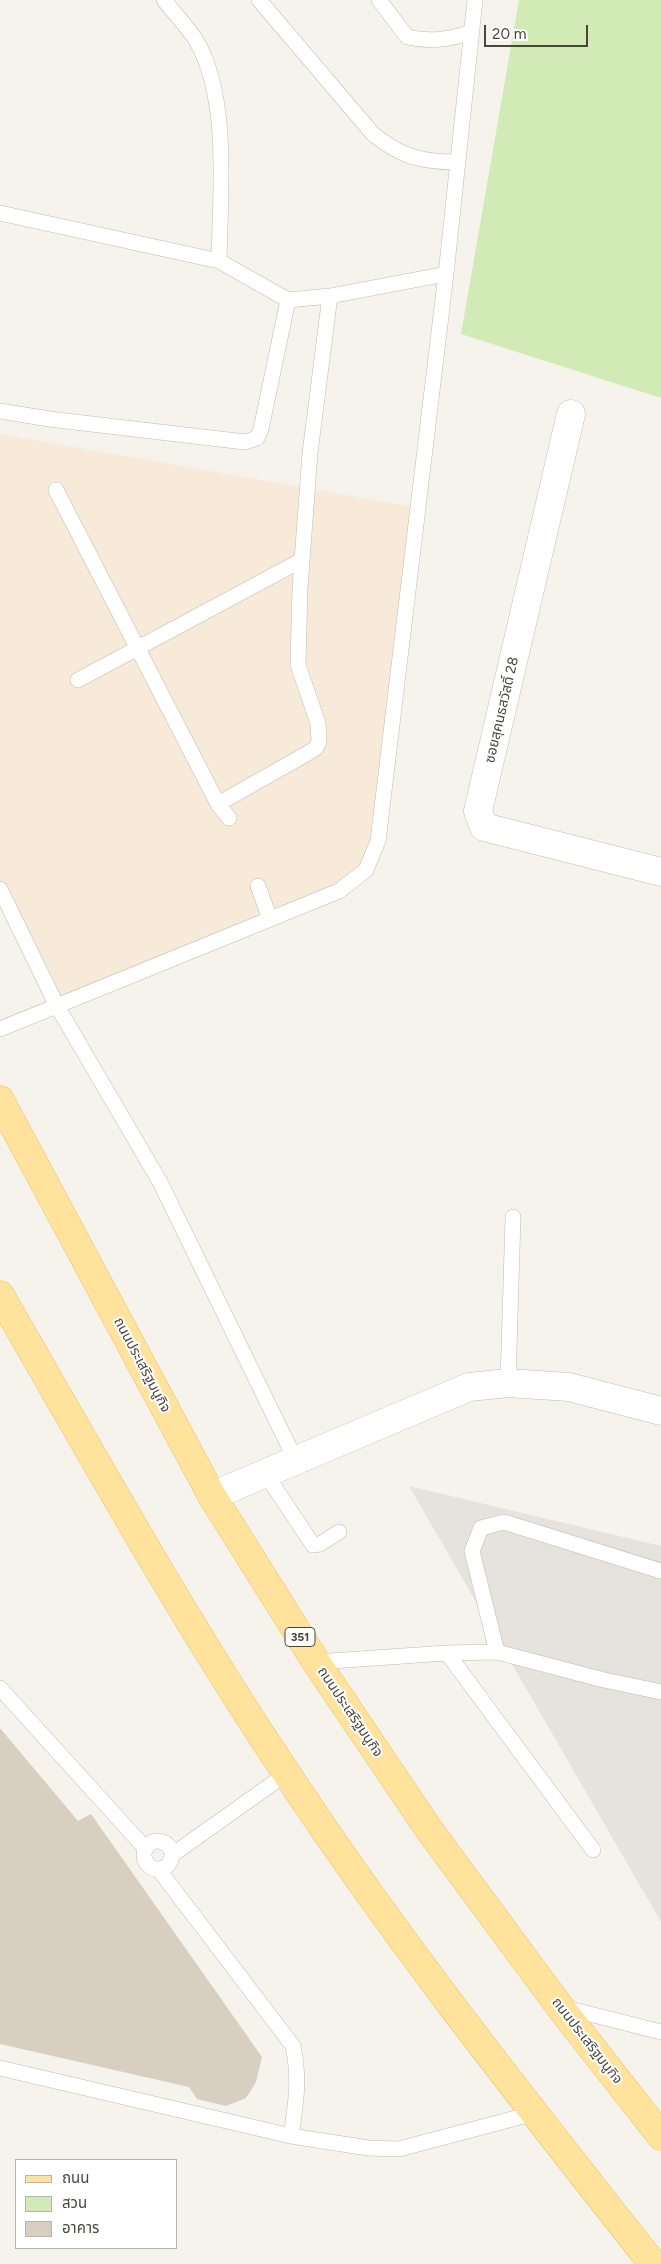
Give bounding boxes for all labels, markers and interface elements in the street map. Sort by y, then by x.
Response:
scale bar [486,15,590,47]
text: 20 m [492,25,526,43]
street label: ซอยสุคนธสวัสดิ์ 28 [482,655,522,765]
street label: ถนนประเสริฐมนูกิจ [110,1315,174,1415]
road number: 351 [285,1628,315,1646]
street label: ถนนประเสริฐมนูกิจ [314,1664,386,1760]
street label: ถนนประเสริฐมนูกิจ [548,1994,626,2088]
legend [15,2159,178,2249]
text: ถนน [62,2169,89,2187]
text: สวน [62,2194,87,2212]
text: อาคาร [62,2219,99,2237]

